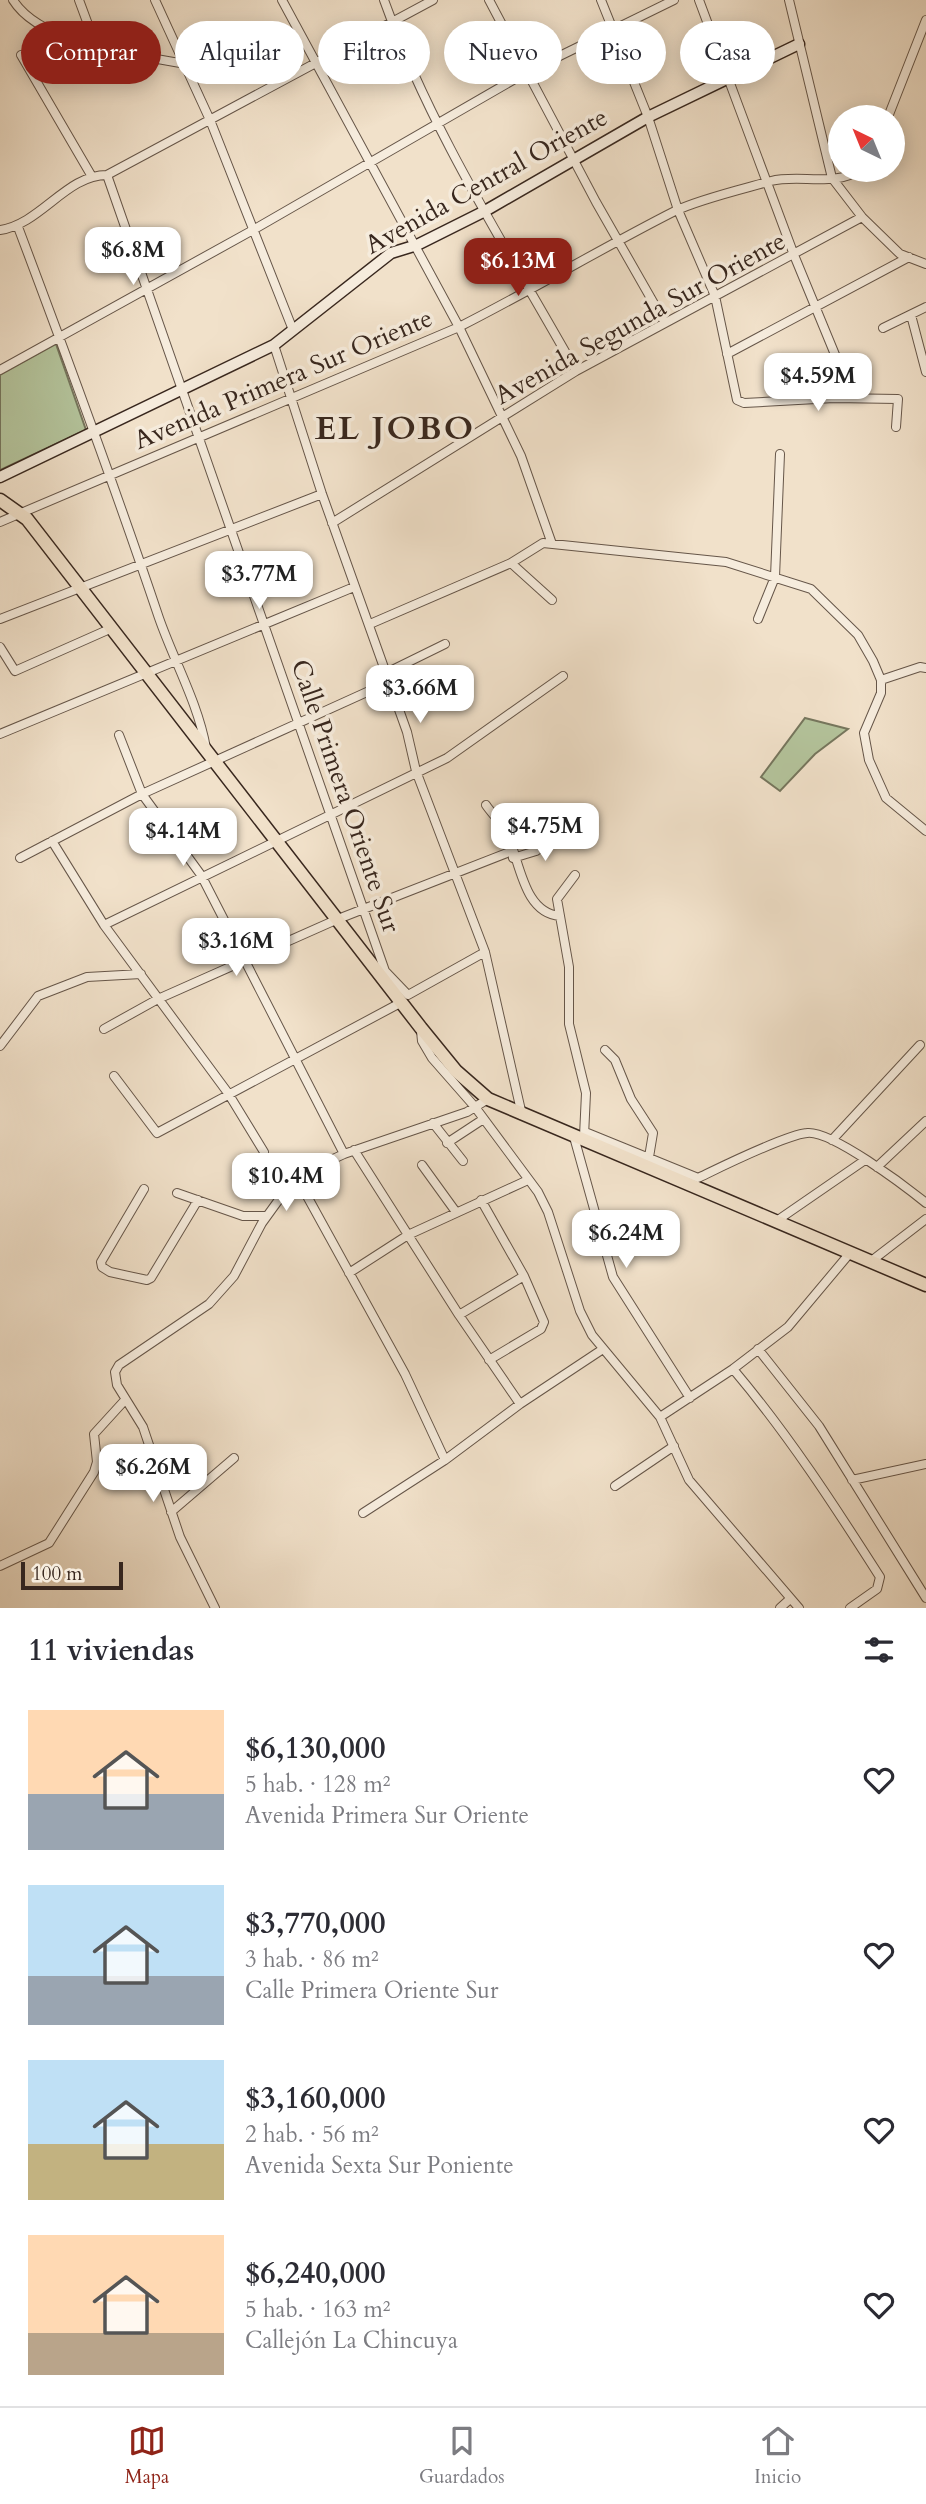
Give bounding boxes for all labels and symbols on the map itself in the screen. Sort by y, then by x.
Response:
street label: Avenida Central Oriente [358,100,614,262]
north arrow [828,105,905,182]
street label: Avenida Segunda Sur Oriente [488,223,792,413]
pin: $6.8M [84,228,182,287]
pin: $6.13M [461,238,575,298]
street label: Avenida Primera Sur Oriente [128,300,438,458]
pin: $4.59M [761,354,875,413]
district label: EL JOBO [315,406,475,451]
pin: $3.77M [202,552,316,611]
street label: Calle Primera Oriente Sur [283,655,409,938]
pin: $3.66M [363,666,477,725]
pin: $4.75M [488,804,602,863]
pin: $4.14M [126,808,240,868]
pin: $3.16M [179,918,293,978]
pin: $10.4M [229,1154,343,1213]
pin: $6.24M [569,1210,683,1270]
pin: $6.26M [96,1444,210,1504]
scale bar [21,1559,122,1591]

